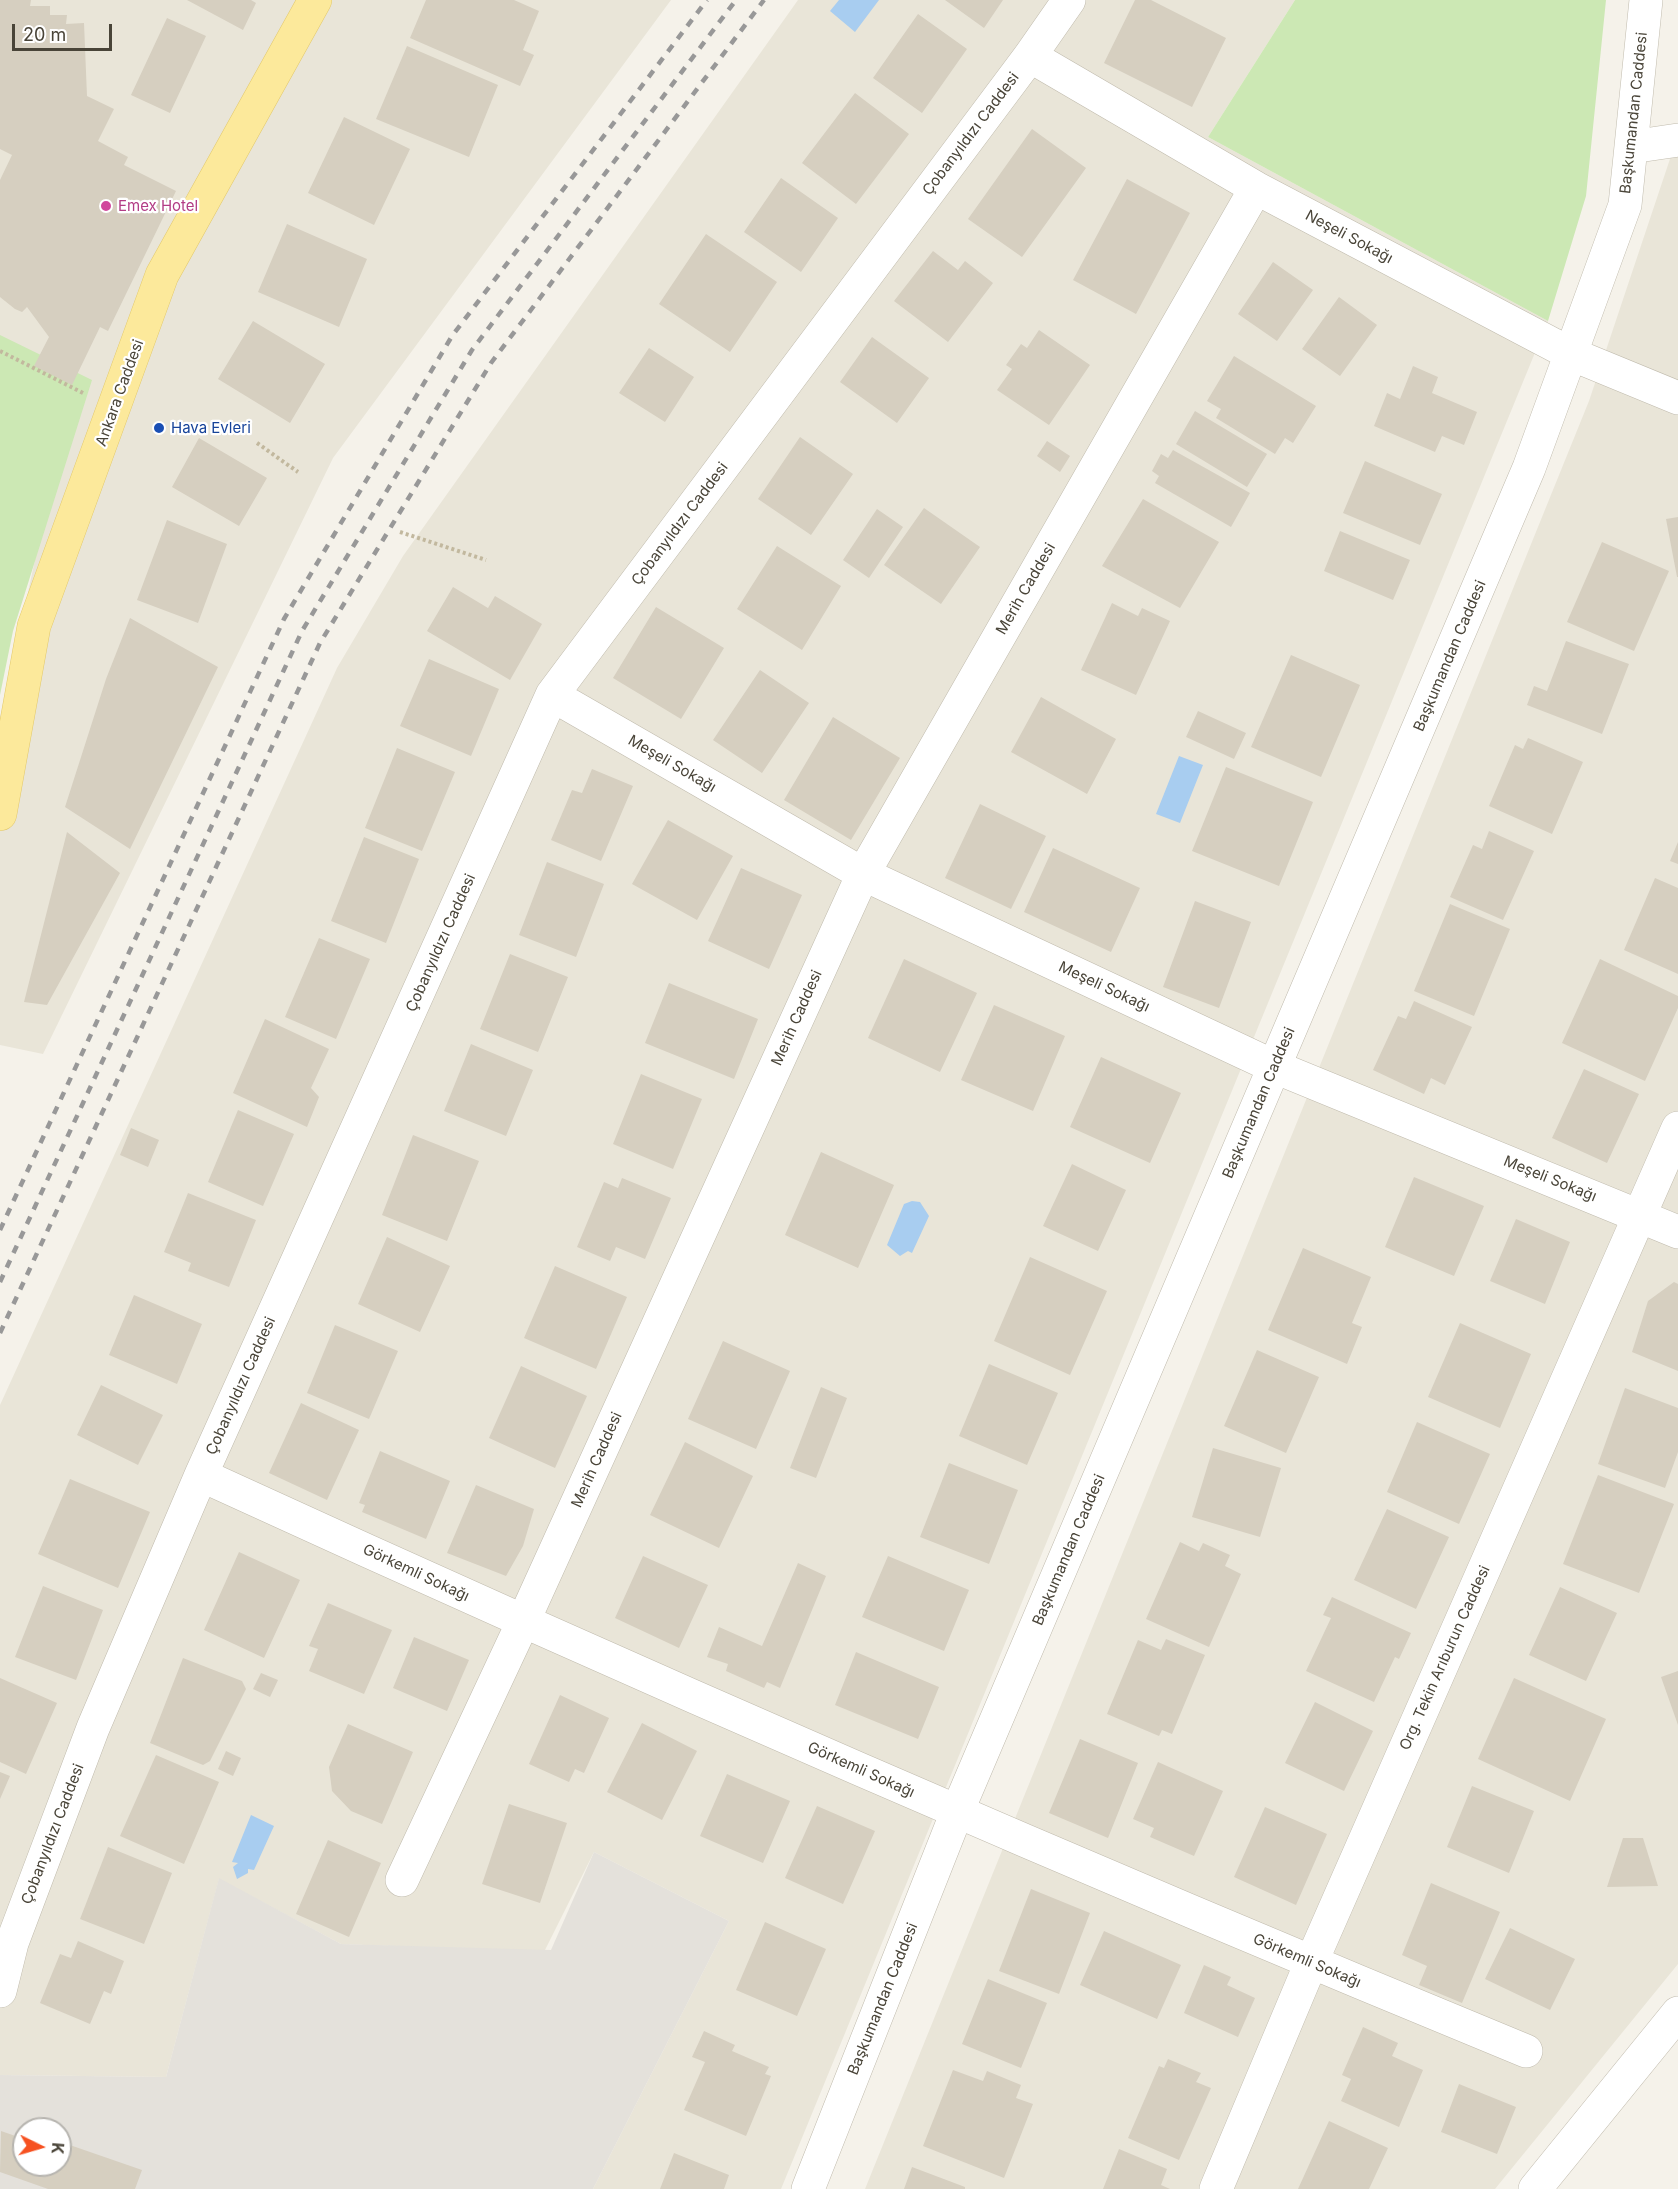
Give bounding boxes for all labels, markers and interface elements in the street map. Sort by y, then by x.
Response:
scale bar [15,12,116,50]
text: 20 m [23,24,66,45]
street label: Başkumandan Caddesi [1617,31,1651,195]
street label: Çobanyıldızı Caddesi [919,69,1023,199]
place label: Emex Hotel [118,197,198,215]
marker: Emex Hotel [99,199,113,213]
street label: Neşeli Sokağı [1302,206,1396,268]
street label: Ankara Caddesi [92,337,148,449]
place label: Hava Evleri [171,419,251,437]
marker: Hava Evleri [152,421,166,435]
street label: Çobanyıldızı Caddesi [628,459,732,589]
street label: Merih Caddesi [992,540,1060,638]
street label: Başkumandan Caddesi [1410,578,1490,734]
street label: Meşeli Sokağı [625,732,719,796]
street label: Çobanyıldızı Caddesi [402,871,480,1015]
street label: Meşeli Sokağı [1056,958,1152,1016]
street label: Merih Caddesi [768,967,826,1069]
street label: Başkumandan Caddesi [1219,1025,1299,1181]
street label: Meşeli Sokağı [1501,1152,1599,1206]
street label: Çobanyıldızı Caddesi [202,1314,280,1458]
street label: Merih Caddesi [568,1409,626,1511]
street label: Başkumandan Caddesi [1029,1472,1109,1628]
street label: Görkemli Sokağı [360,1540,472,1606]
street label: Org. Tekin Arıburun Caddesi [1396,1563,1494,1753]
street label: Görkemli Sokağı [805,1738,917,1802]
street label: Çobanyıldızı Caddesi [18,1761,88,1907]
street label: Başkumandan Caddesi [844,1920,922,2078]
street label: Görkemli Sokağı [1250,1930,1364,1992]
north arrow [12,2117,72,2177]
text: K [47,2142,68,2155]

